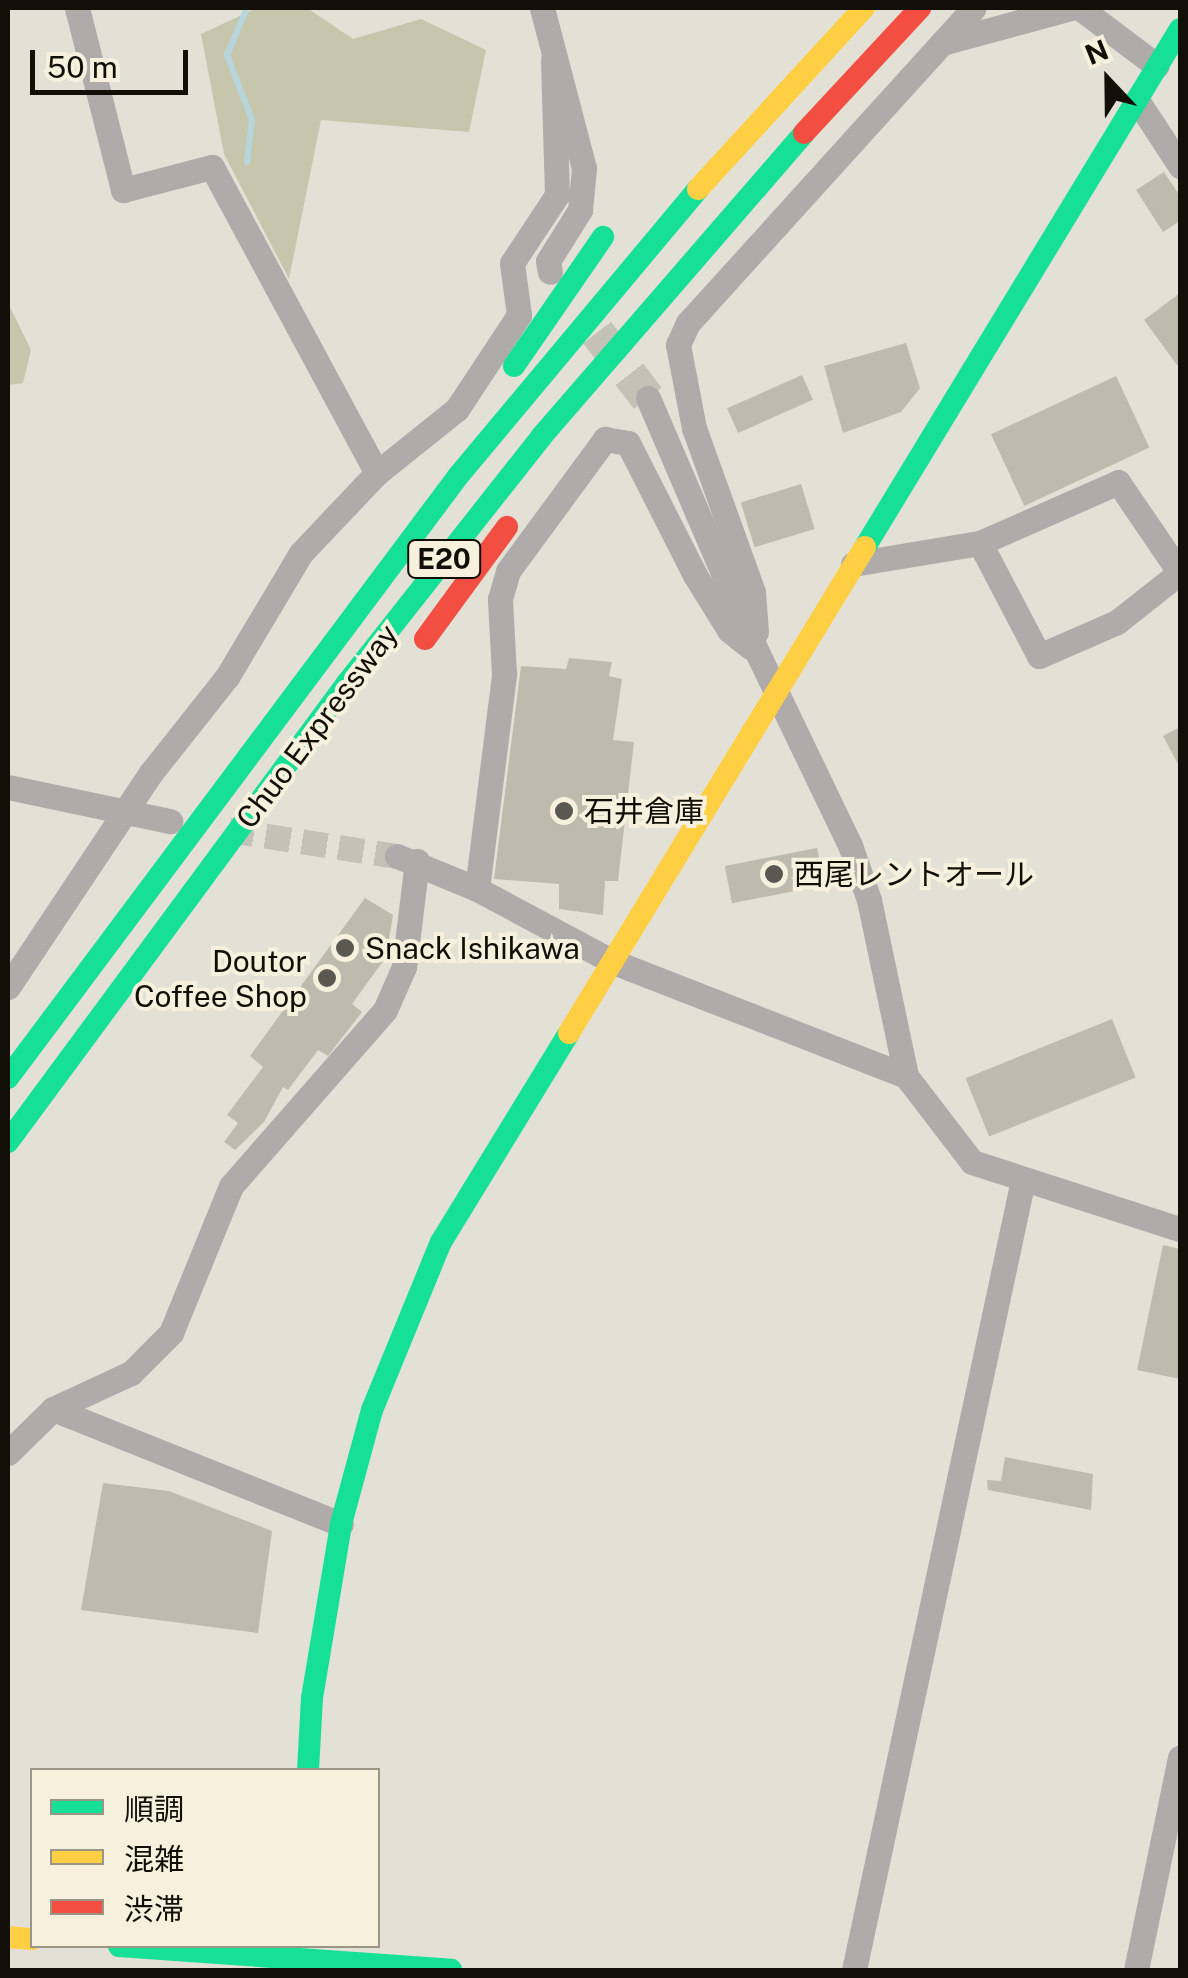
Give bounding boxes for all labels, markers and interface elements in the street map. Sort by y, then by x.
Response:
scale bar [35,30,192,92]
north arrow [1058,30,1158,130]
text: N [1080,32,1113,71]
text: 50 m [47,49,118,85]
road number: E20 [406,536,482,582]
street label: Chuo Expressway [228,617,406,835]
place label: 石井倉庫 [584,793,704,829]
marker: 石井倉庫 [553,800,575,822]
place label: 西尾レントオール [794,856,1034,892]
marker: 西尾レントオール [763,863,785,885]
place label: Snack Ishikawa [365,930,580,966]
marker: Snack Ishikawa [334,937,356,959]
place label: Doutor Coffee Shop [134,943,307,1014]
marker: Doutor Coffee Shop [316,967,338,989]
legend [30,1768,380,1948]
text: 順調 [124,1791,184,1827]
text: 混雑 [124,1841,184,1877]
text: 渋滞 [124,1891,184,1927]

